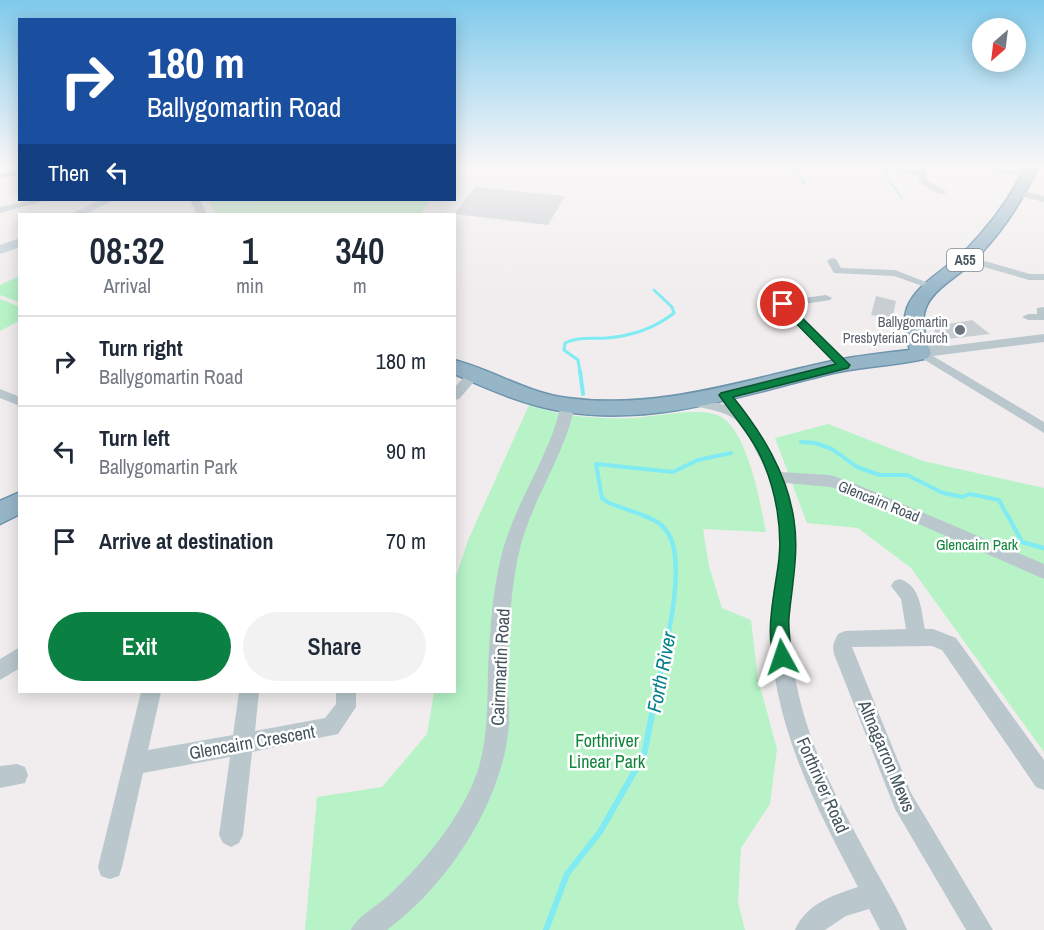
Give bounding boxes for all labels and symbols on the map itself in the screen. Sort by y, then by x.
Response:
north arrow [972,18,1026,72]
road number: A55 [947,249,983,271]
pin [757,278,808,329]
place label: Ballygomartin Presbyterian Church [843,313,948,347]
marker: Ballygomartin Presbyterian Church [953,323,967,337]
street label: Glencairn Road [835,475,923,527]
park label: Glencairn Park [936,534,1019,555]
street label: Cairnmartin Road [484,608,516,726]
position arrow [750,625,814,689]
water label: Forth River [640,629,682,715]
street label: Altnagarron Mews [852,695,922,816]
street label: Glencairn Crescent [187,719,317,765]
park label: Forthriver Linear Park [569,728,646,774]
street label: Forthriver Road [791,733,855,837]

